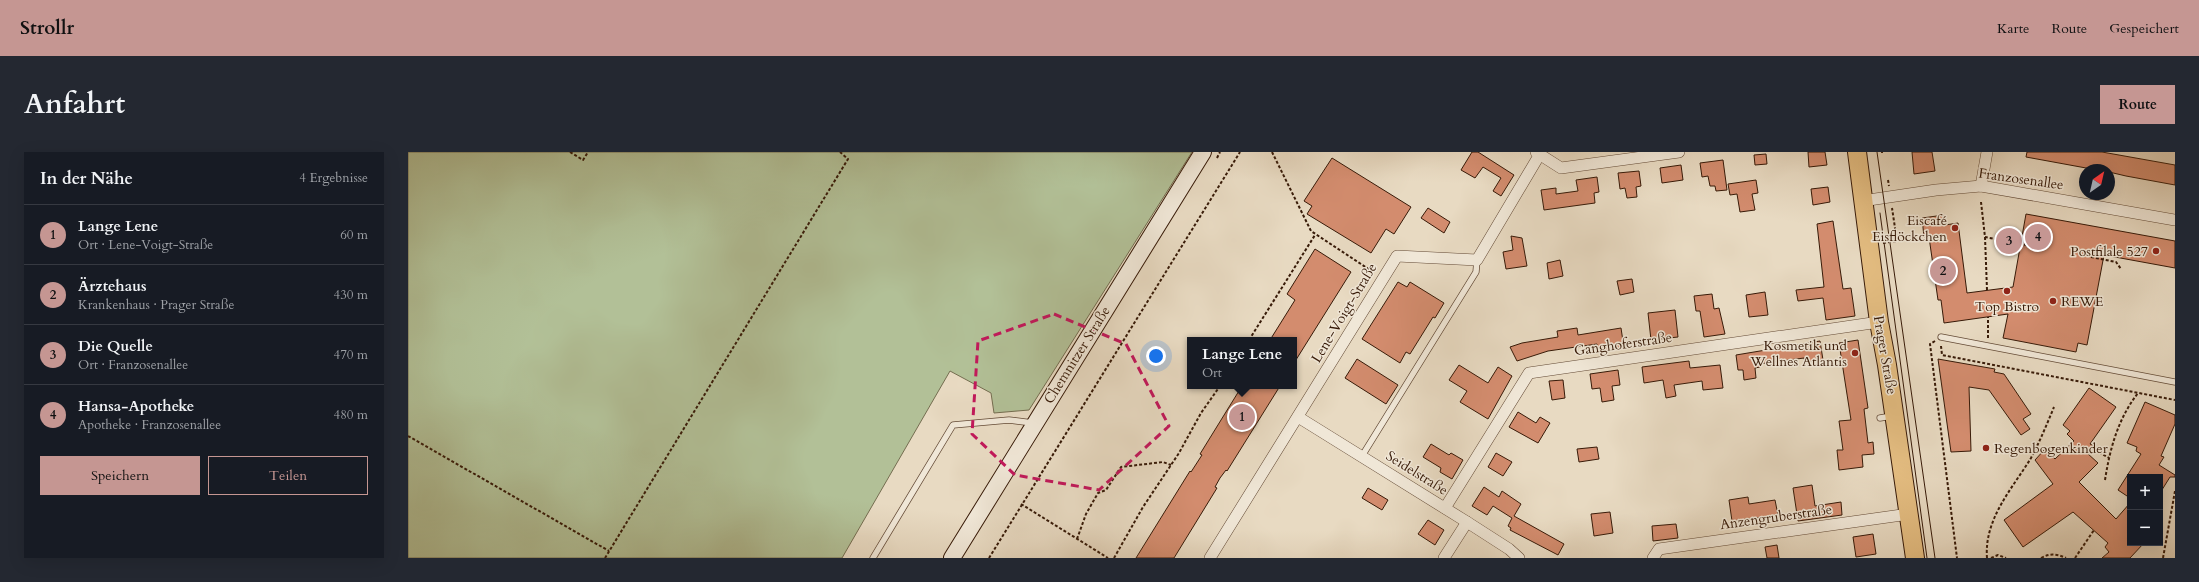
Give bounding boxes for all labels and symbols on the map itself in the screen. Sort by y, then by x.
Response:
street label: Franzosenallee [1977,164,2065,194]
north arrow [2079,164,2115,200]
place label: Eiscafé Eisflöckchen [1872,211,1947,246]
pin: 4 [2025,222,2051,252]
marker: Eiscafé Eisflöckchen [1950,223,1960,233]
pin: 3 [1996,226,2022,256]
place label: Postfilale 527 [2070,242,2148,261]
marker: Postfilale 527 [2151,246,2161,256]
pin: 2 [1930,256,1956,286]
street label: Lene-Voigt-Straße [1307,260,1381,366]
marker: Top Bistro [2002,286,2012,296]
place label: REWE [2061,292,2104,311]
marker: REWE [2048,296,2058,306]
place label: Top Bistro [1975,297,2040,316]
street label: Chemnitzer Straße [1039,303,1115,407]
street label: Prager Straße [1869,314,1901,396]
street label: Ganghoferstraße [1573,328,1673,360]
place label: Kosmetik und Wellnes Atlantis [1749,336,1848,371]
your location [1146,346,1166,366]
marker: Kosmetik und Wellnes Atlantis [1850,348,1860,358]
pin: 1 [1229,402,1255,432]
place label: Regenbogenkinder [1994,439,2109,458]
marker: Regenbogenkinder [1981,443,1991,453]
street label: Seidelstraße [1382,446,1452,500]
street label: Anzengruberstraße [1719,500,1833,534]

